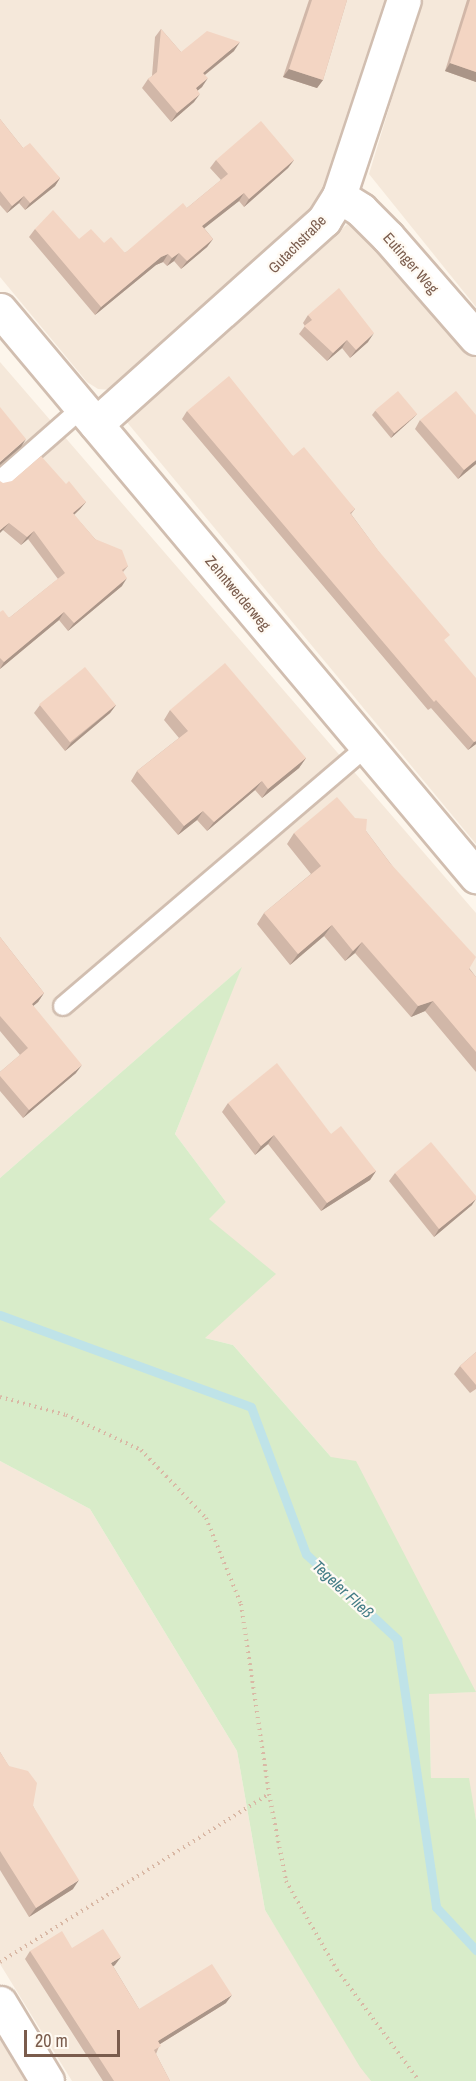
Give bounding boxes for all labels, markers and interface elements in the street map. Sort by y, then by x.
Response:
street label: Gutachstraße [264,211,330,277]
street label: Eutinger Weg [380,229,442,297]
street label: Zehntwerderweg [202,552,274,634]
water label: Tegeler Fließ [309,1556,377,1622]
scale bar [27,2018,123,2056]
text: 20 m [35,2028,68,2053]

